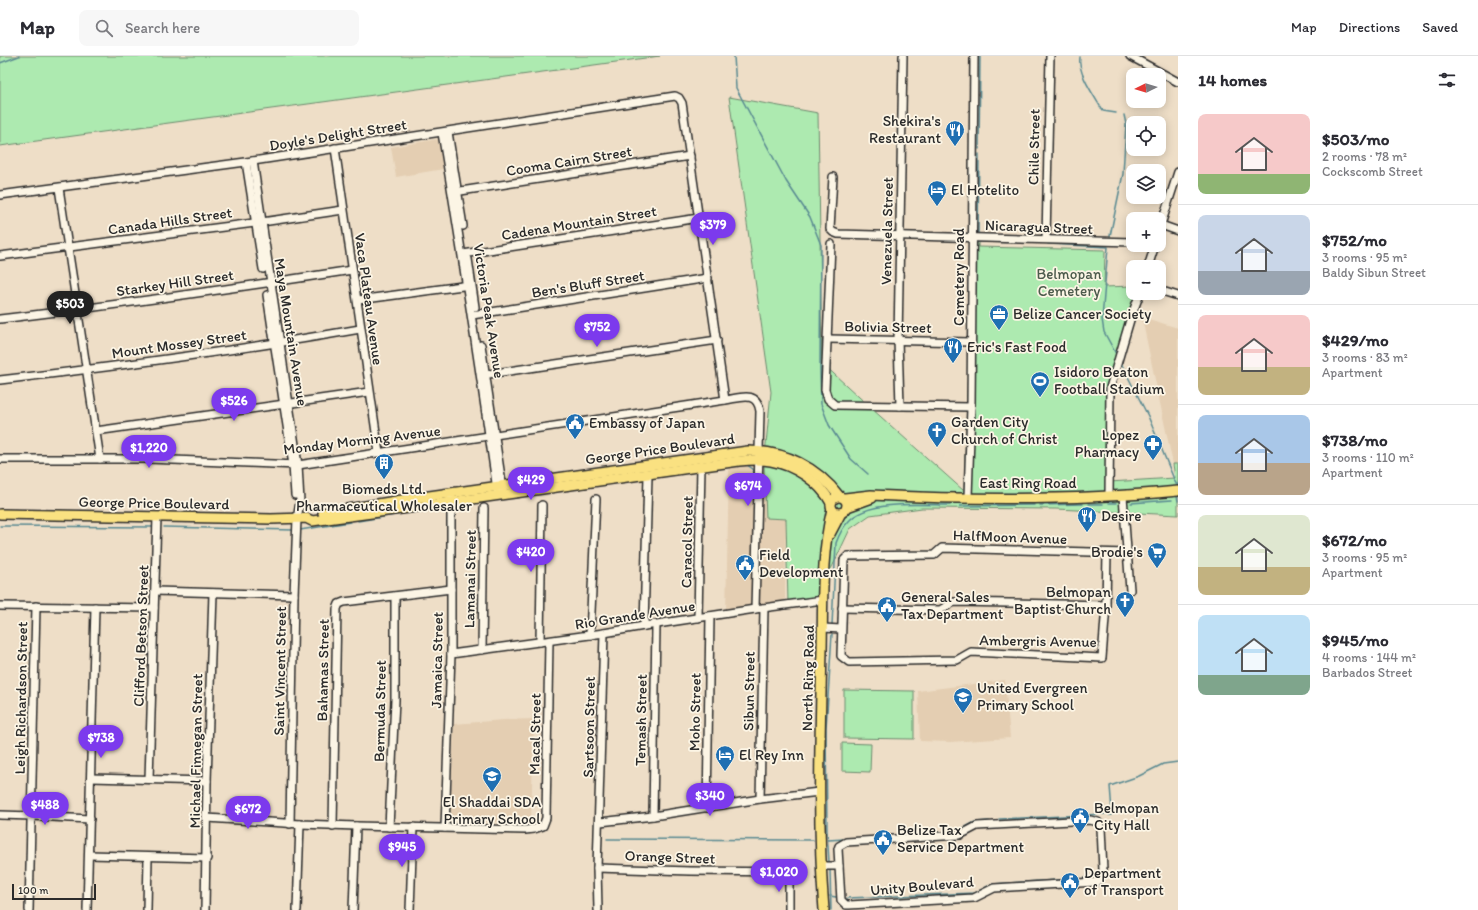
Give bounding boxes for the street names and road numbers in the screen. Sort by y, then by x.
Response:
street label: Chile Street [1024,108,1044,185]
street label: Doyle's Delight Street [268,115,408,155]
street label: Cooma Cairn Street [505,142,634,180]
street label: Venezuela Street [877,176,897,285]
street label: Cadena Mountain Street [500,202,658,244]
street label: Canada Hills Street [107,203,234,239]
street label: Nicaragua Street [985,216,1094,238]
street label: Cemetery Road [950,228,968,326]
street label: Vaca Plateau Avenue [351,232,387,366]
street label: Victoria Peak Avenue [469,242,509,380]
street label: Maya Mountain Avenue [270,257,312,407]
street label: Starkey Hill Street [115,266,235,300]
street label: Ben's Bluff Street [530,266,646,302]
street label: Bolivia Street [844,317,932,337]
street label: Mount Mossey Street [110,326,248,362]
street label: Monday Morning Avenue [282,421,442,459]
street label: George Price Boulevard [584,430,736,468]
street label: East Ring Road [980,474,1077,492]
street label: George Price Boulevard [79,493,229,513]
street label: Caracol Street [677,495,697,588]
street label: HalfMoon Avenue [953,526,1067,548]
street label: Lamanai Street [460,529,480,628]
street label: Clifford Betson Street [130,564,152,707]
street label: Rio Grande Avenue [574,597,696,633]
street label: Saint Vincent Street [270,606,290,736]
street label: Jamaica Street [427,611,447,708]
street label: Bahamas Street [313,618,333,721]
street label: Leigh Richardson Street [11,621,31,775]
street label: North Ring Road [798,625,818,731]
street label: Ambergris Avenue [979,631,1097,651]
street label: Sibun Street [739,651,759,731]
street label: Bermuda Street [370,659,390,762]
street label: Moho Street [685,672,705,751]
street label: Michael Finnegan Street [186,673,206,829]
street label: Temash Street [631,674,651,766]
street label: Sartsoon Street [579,676,599,778]
street label: Macal Street [525,693,545,775]
street label: Orange Street [624,846,716,868]
street label: Unity Boulevard [869,872,975,899]

